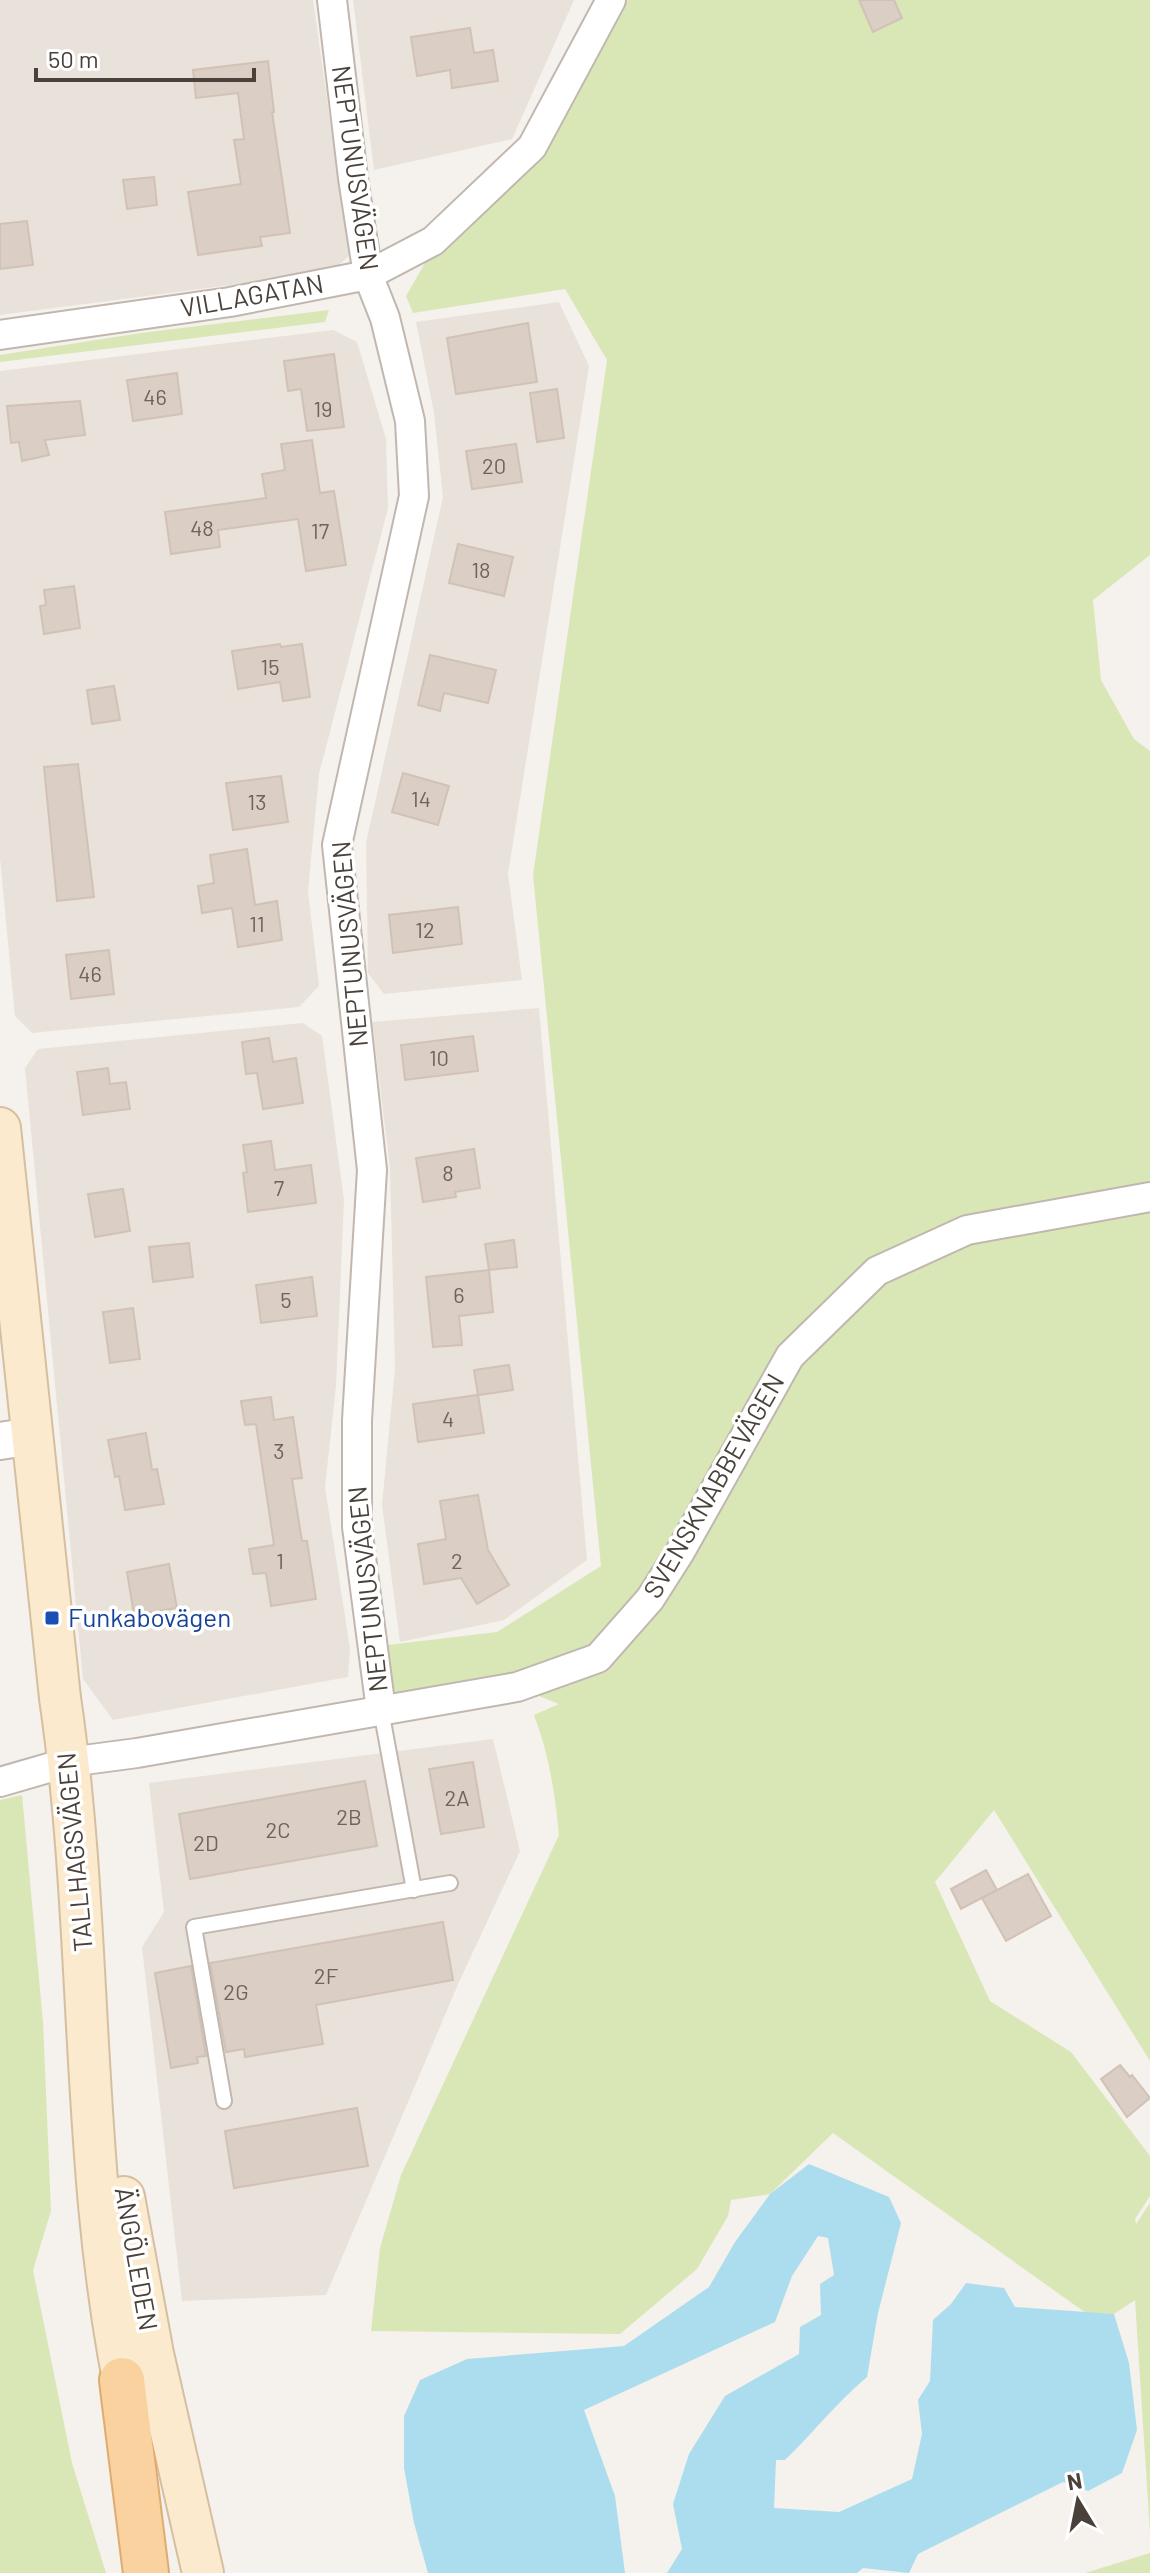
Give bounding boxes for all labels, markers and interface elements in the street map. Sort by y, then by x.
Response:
scale bar [36,32,254,82]
text: 50 m [48,44,99,73]
street label: NEPTUNUSVÄGEN [327,63,386,272]
street label: VILLAGATAN [178,267,326,322]
house number: 46 [143,383,167,409]
house number: 19 [313,395,333,421]
house number: 20 [482,452,506,478]
house number: 48 [190,514,214,540]
house number: 17 [311,517,329,543]
house number: 18 [471,556,491,582]
house number: 15 [260,653,280,679]
house number: 14 [411,785,431,811]
house number: 13 [247,788,267,814]
street label: NEPTUNUSVÄGEN [324,840,373,1049]
house number: 11 [249,910,265,936]
house number: 12 [415,916,435,942]
house number: 46 [78,960,102,986]
house number: 10 [429,1044,449,1070]
house number: 8 [442,1159,454,1185]
house number: 7 [274,1174,284,1200]
house number: 6 [453,1281,465,1307]
house number: 5 [280,1286,292,1312]
street label: SVENSKNABBEVÄGEN [636,1368,790,1603]
house number: 4 [442,1405,454,1431]
house number: 3 [273,1437,285,1463]
street label: NEPTUNUSVÄGEN [340,1485,393,1694]
house number: 1 [276,1547,284,1573]
house number: 2 [451,1547,463,1573]
place label: Funkabovägen [68,1601,231,1632]
marker: Funkabovägen [43,1609,61,1627]
street label: TALLHAGSVÄGEN [49,1751,98,1953]
house number: 2A [444,1784,470,1810]
house number: 2B [336,1803,362,1829]
house number: 2C [265,1816,291,1842]
house number: 2D [193,1829,219,1855]
house number: 2F [314,1962,339,1988]
house number: 2G [223,1978,249,2004]
street label: ÄNGÖLEDEN [110,2184,165,2333]
north arrow [1038,2461,1118,2541]
text: N [1065,2466,1084,2494]

